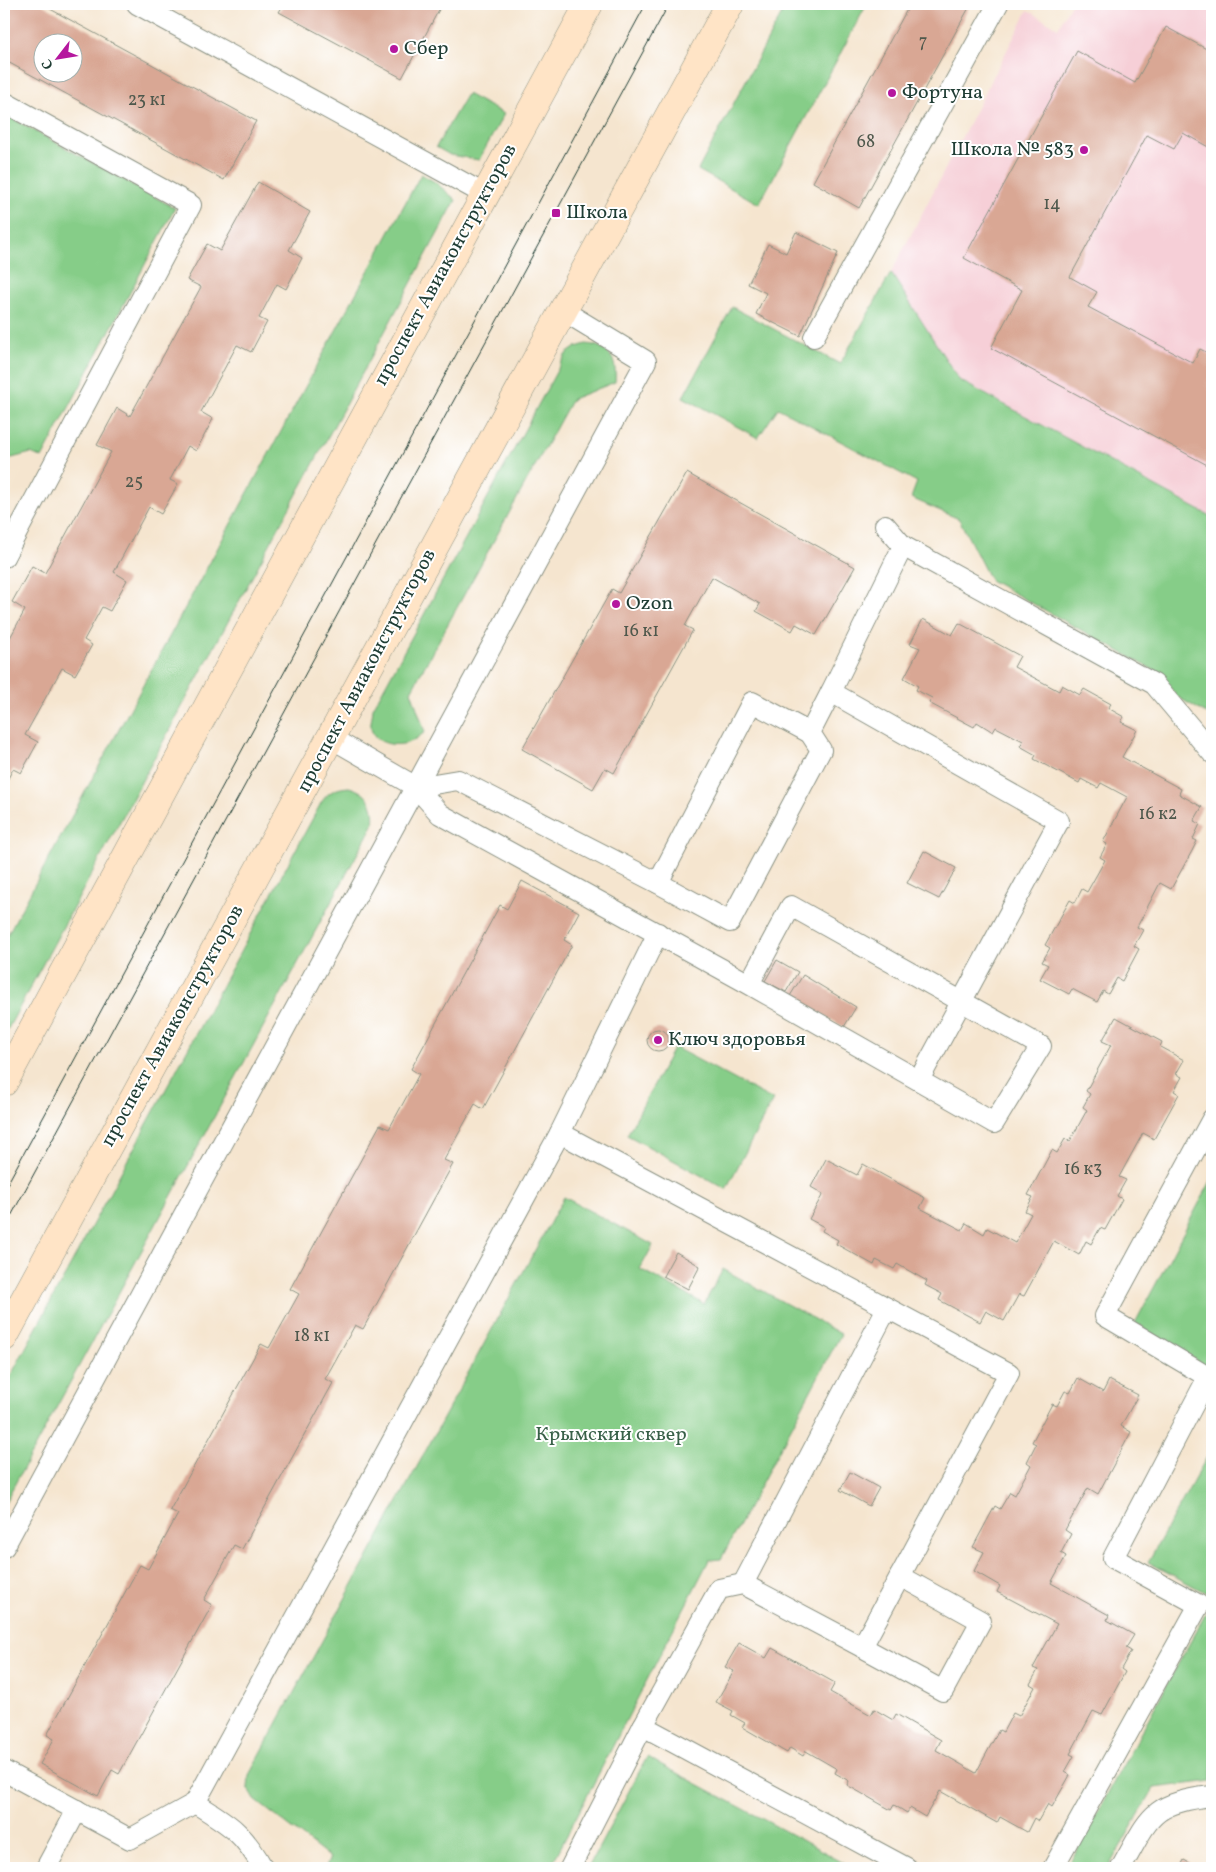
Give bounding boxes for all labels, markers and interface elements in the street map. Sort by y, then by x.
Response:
house number: 7 [919,30,927,55]
north arrow [32,32,82,82]
place label: Сбер [404,35,449,63]
marker: Сбер [388,43,400,55]
text: С [38,55,59,73]
place label: Фортуна [902,79,983,107]
marker: Фортуна [886,87,898,99]
house number: 23 к1 [128,88,166,113]
house number: 68 [857,130,875,155]
place label: Школа № 583 [951,136,1074,164]
street label: проспект Авиаконструкторов [368,139,524,391]
marker: Школа № 583 [1078,144,1090,156]
house number: 14 [1043,192,1061,217]
place label: Школа [566,199,628,227]
marker: Школа [550,207,562,219]
house number: 25 [125,470,143,495]
street label: проспект Авиаконструкторов [291,544,443,798]
place label: Ozon [626,590,673,618]
marker: Ozon [610,598,622,610]
house number: 16 к1 [623,619,659,644]
house number: 16 к2 [1139,802,1177,827]
street label: проспект Авиаконструкторов [95,900,251,1152]
place label: Ключ здоровья [668,1026,806,1054]
marker: Ключ здоровья [652,1034,664,1046]
house number: 16 к3 [1064,1157,1102,1182]
house number: 18 к1 [294,1324,330,1349]
park label: Крымский сквер [535,1421,687,1449]

